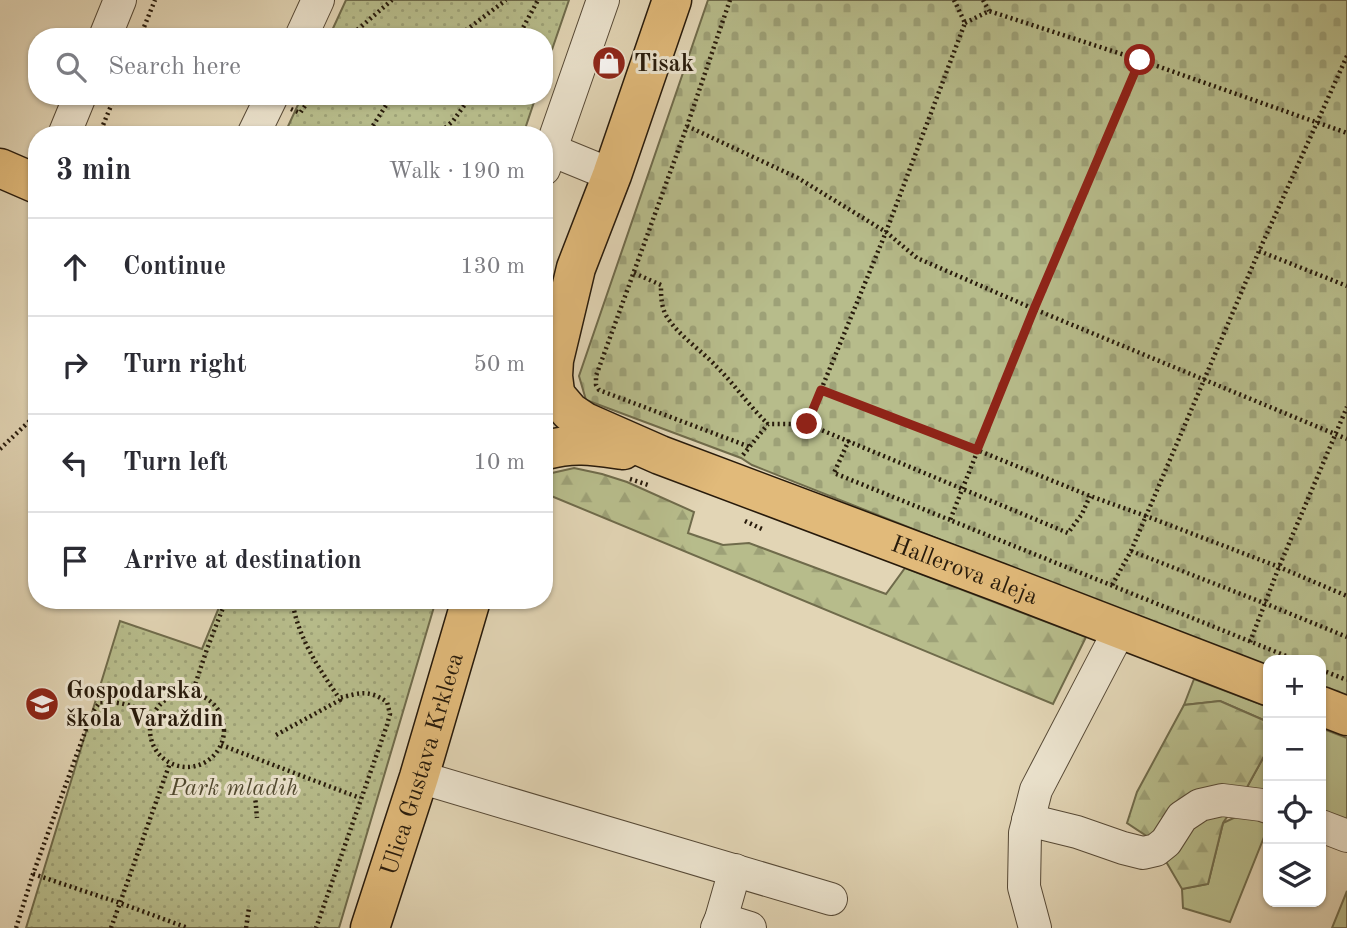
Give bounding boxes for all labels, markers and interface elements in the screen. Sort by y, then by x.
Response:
search box [28,28,553,105]
shop icon: Tisak [590,44,628,82]
route start [1124,44,1155,75]
icon: search [52,48,90,86]
place label: Tisak [634,53,694,77]
text: Search here [108,54,241,80]
text: 3 min [56,156,131,186]
text: Walk · 190 m [389,160,525,183]
icon: ahead [56,248,94,286]
text: Continue [123,254,226,280]
text: 130 m [460,255,525,278]
icon: right [56,346,94,384]
text: Turn right [123,352,246,378]
text: 50 m [474,353,525,376]
route end [791,408,822,439]
icon: left [56,444,94,482]
text: Turn left [123,450,228,476]
text: 10 m [474,451,525,474]
street label: Hallerova aleja [887,533,1041,610]
icon: arrive [56,542,94,580]
text: Arrive at destination [123,548,362,574]
street label: Ulica Gustava Krkleca [378,650,469,879]
map controls [1263,655,1326,907]
button: + [1263,655,1326,718]
place label: Gospodarska škola Varaždin [66,680,224,732]
school or university icon: Gospodarska škola Varaždin [23,685,61,723]
button: − [1263,718,1326,781]
park label: Park mladih [169,777,298,801]
button: locate [1263,781,1326,844]
button: layers [1263,844,1326,907]

